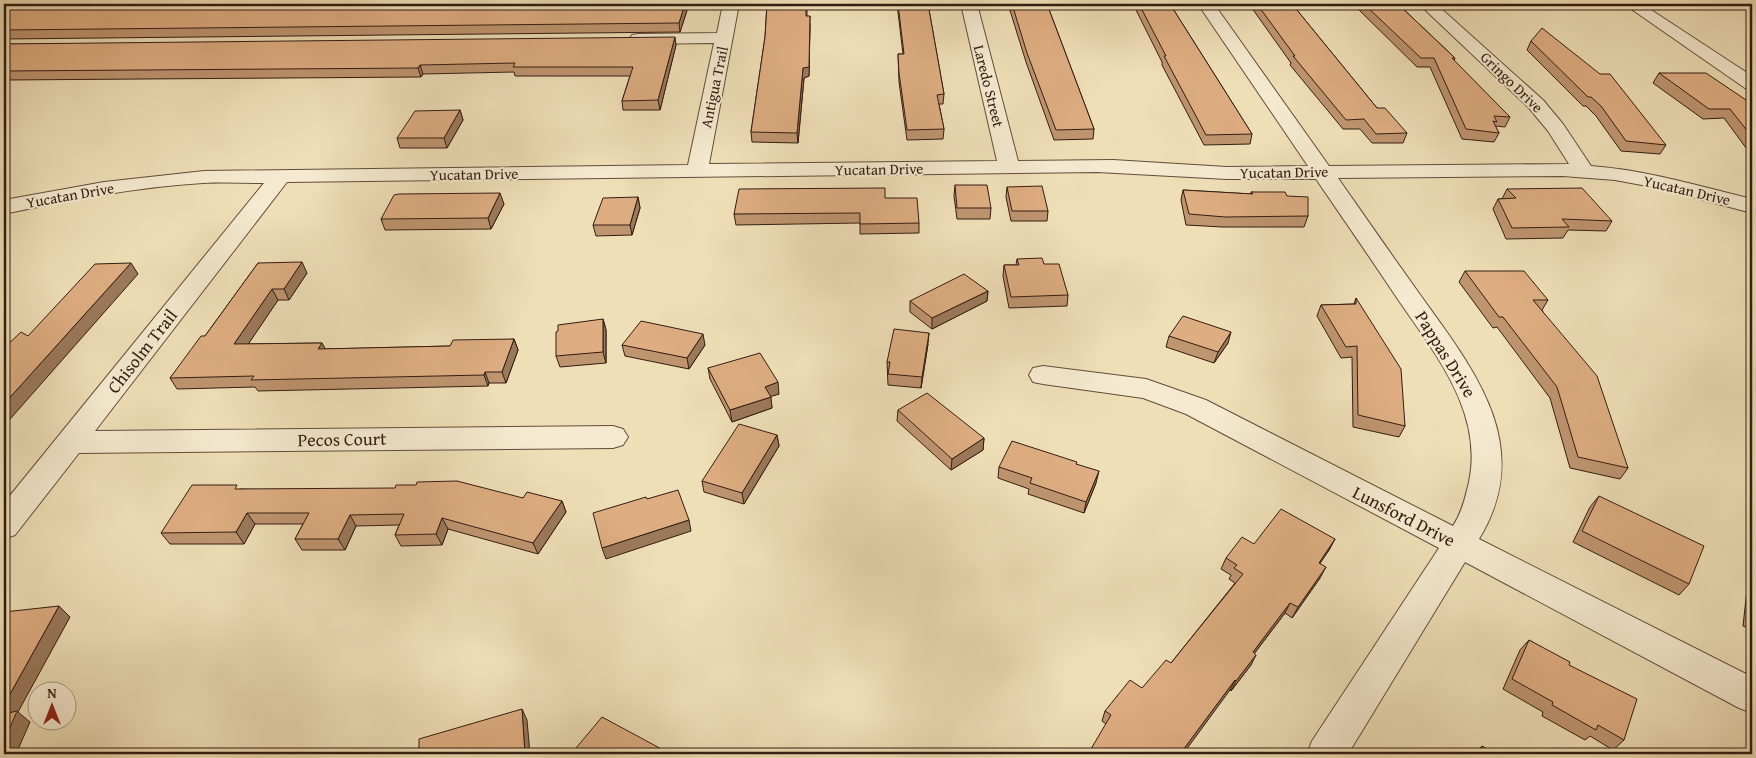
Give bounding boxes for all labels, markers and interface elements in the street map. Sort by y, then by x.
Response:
street label: Laredo Street [969,43,1010,130]
street label: Antigua Trail [695,44,733,130]
street label: Gringo Drive [1476,47,1548,117]
street label: Yucatan Drive [835,158,923,180]
street label: Yucatan Drive [1240,161,1328,183]
street label: Yucatan Drive [430,163,518,185]
street label: Yucatan Drive [1641,170,1733,210]
street label: Yucatan Drive [25,177,115,213]
street label: Chisolm Trail [100,303,184,399]
street label: Pappas Drive [1409,305,1483,403]
street label: Pecos Court [297,425,387,453]
street label: Lunsford Drive [1348,479,1460,553]
north arrow [28,680,78,730]
text: N [47,683,57,703]

